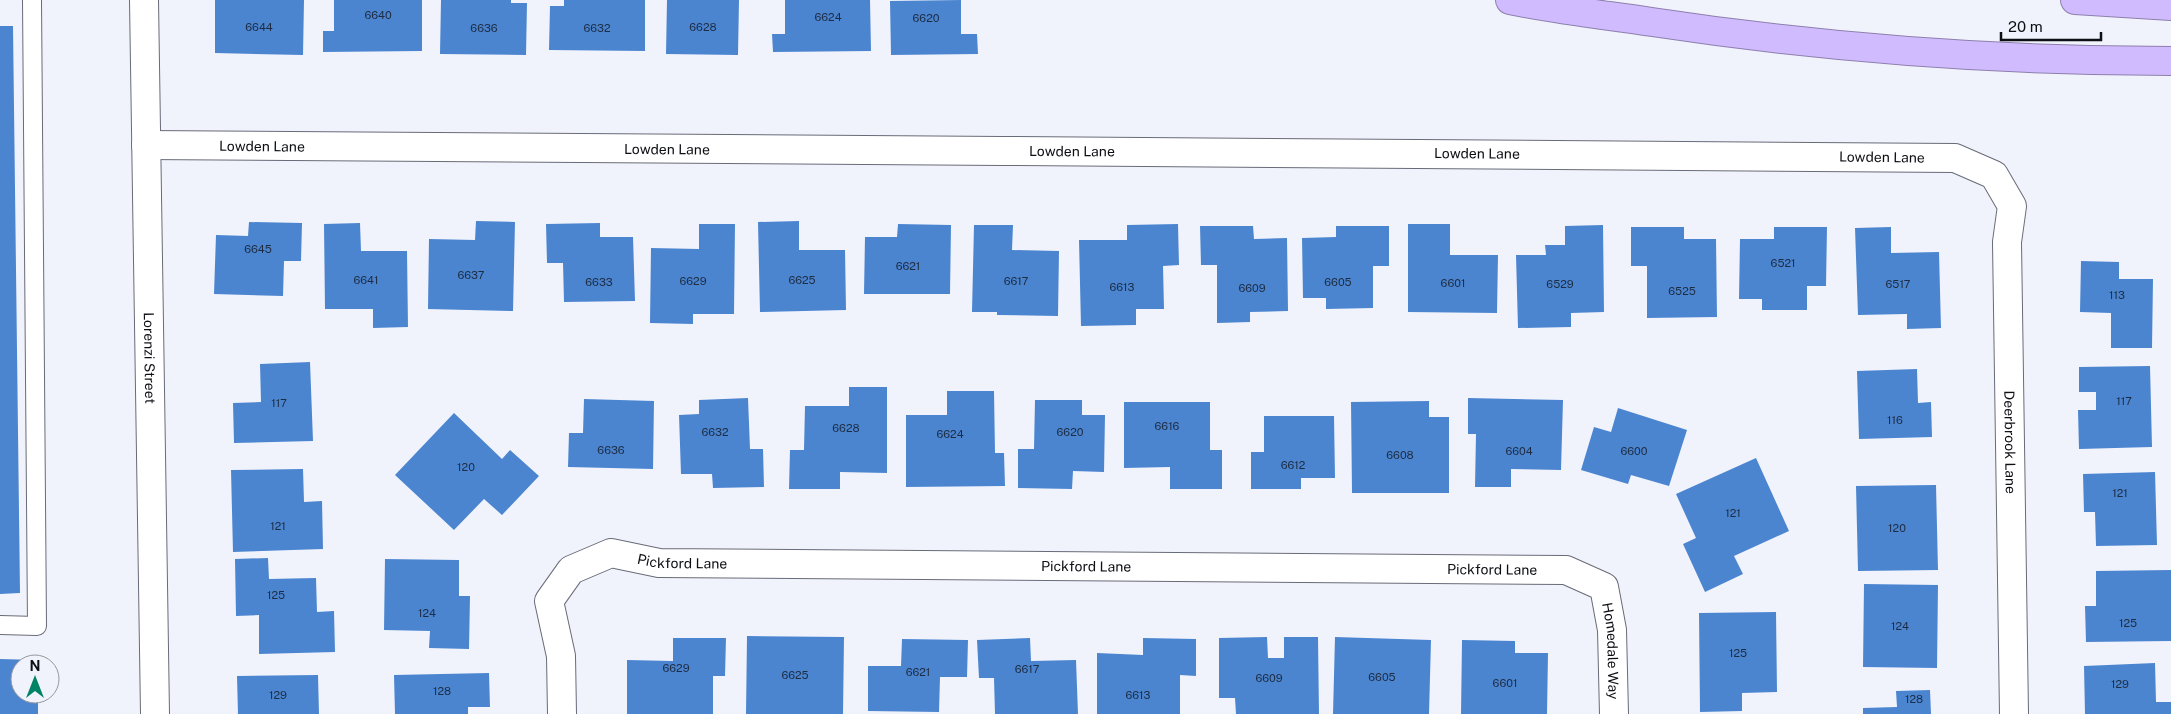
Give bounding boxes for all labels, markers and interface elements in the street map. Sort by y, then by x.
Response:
house number: 6640 [364,9,392,21]
scale bar [2001,10,2101,42]
house number: 6624 [814,11,842,23]
house number: 6620 [913,12,940,24]
text: 20 m [2008,18,2043,35]
house number: 6644 [245,21,273,33]
house number: 6628 [689,21,717,33]
house number: 6636 [470,22,498,34]
house number: 6632 [583,22,611,34]
street label: Lowden Lane [219,138,305,155]
street label: Lowden Lane [624,141,710,157]
street label: Lowden Lane [1029,143,1115,159]
street label: Lowden Lane [1434,145,1520,162]
street label: Lowden Lane [1839,149,1925,166]
house number: 6645 [244,243,272,255]
house number: 6521 [1771,257,1795,269]
house number: 6621 [896,260,920,272]
house number: 6637 [458,269,485,281]
house number: 6641 [354,274,379,286]
house number: 6625 [788,274,816,286]
house number: 6629 [679,275,707,287]
house number: 6617 [1004,275,1029,287]
house number: 6633 [585,276,613,288]
house number: 6605 [1324,276,1352,288]
house number: 6601 [1441,277,1465,289]
house number: 6529 [1546,278,1574,290]
house number: 6517 [1886,278,1911,290]
house number: 6613 [1109,281,1135,293]
house number: 6609 [1238,282,1266,294]
house number: 6525 [1668,285,1696,297]
house number: 113 [2109,289,2125,301]
street label: Lorenzi Street [141,312,158,404]
street label: Deerbrook Lane [2001,390,2019,494]
house number: 117 [2116,395,2132,407]
house number: 117 [271,397,287,409]
house number: 116 [1887,414,1903,426]
house number: 6616 [1155,420,1180,432]
house number: 6628 [832,422,860,434]
house number: 6632 [701,426,729,438]
house number: 6620 [1057,426,1084,438]
house number: 6624 [936,428,964,440]
house number: 6636 [597,444,625,456]
house number: 6604 [1505,445,1533,457]
house number: 6600 [1621,445,1648,457]
house number: 6608 [1386,449,1414,461]
house number: 6612 [1281,459,1306,471]
house number: 120 [457,461,475,473]
house number: 121 [2112,487,2128,499]
house number: 121 [1725,507,1741,519]
house number: 121 [270,520,286,532]
house number: 120 [1888,522,1906,534]
street label: Pickford Lane [636,551,727,572]
street label: Pickford Lane [1041,558,1131,575]
street label: Pickford Lane [1447,561,1537,578]
house number: 125 [267,589,285,601]
street label: Homedale Way [1599,601,1622,700]
house number: 124 [418,607,436,619]
house number: 125 [2119,617,2137,629]
house number: 124 [1891,620,1909,632]
house number: 125 [1729,647,1747,659]
north arrow [10,654,60,704]
text: N [30,658,40,674]
house number: 6629 [662,662,690,674]
house number: 6617 [1015,663,1040,675]
house number: 6621 [906,666,930,678]
house number: 6625 [781,669,809,681]
house number: 6605 [1368,671,1396,683]
house number: 6609 [1255,672,1283,684]
house number: 6601 [1493,677,1517,689]
house number: 129 [2111,678,2129,690]
house number: 128 [433,685,451,697]
house number: 129 [269,689,287,701]
house number: 6613 [1125,689,1151,701]
house number: 128 [1905,693,1923,705]

